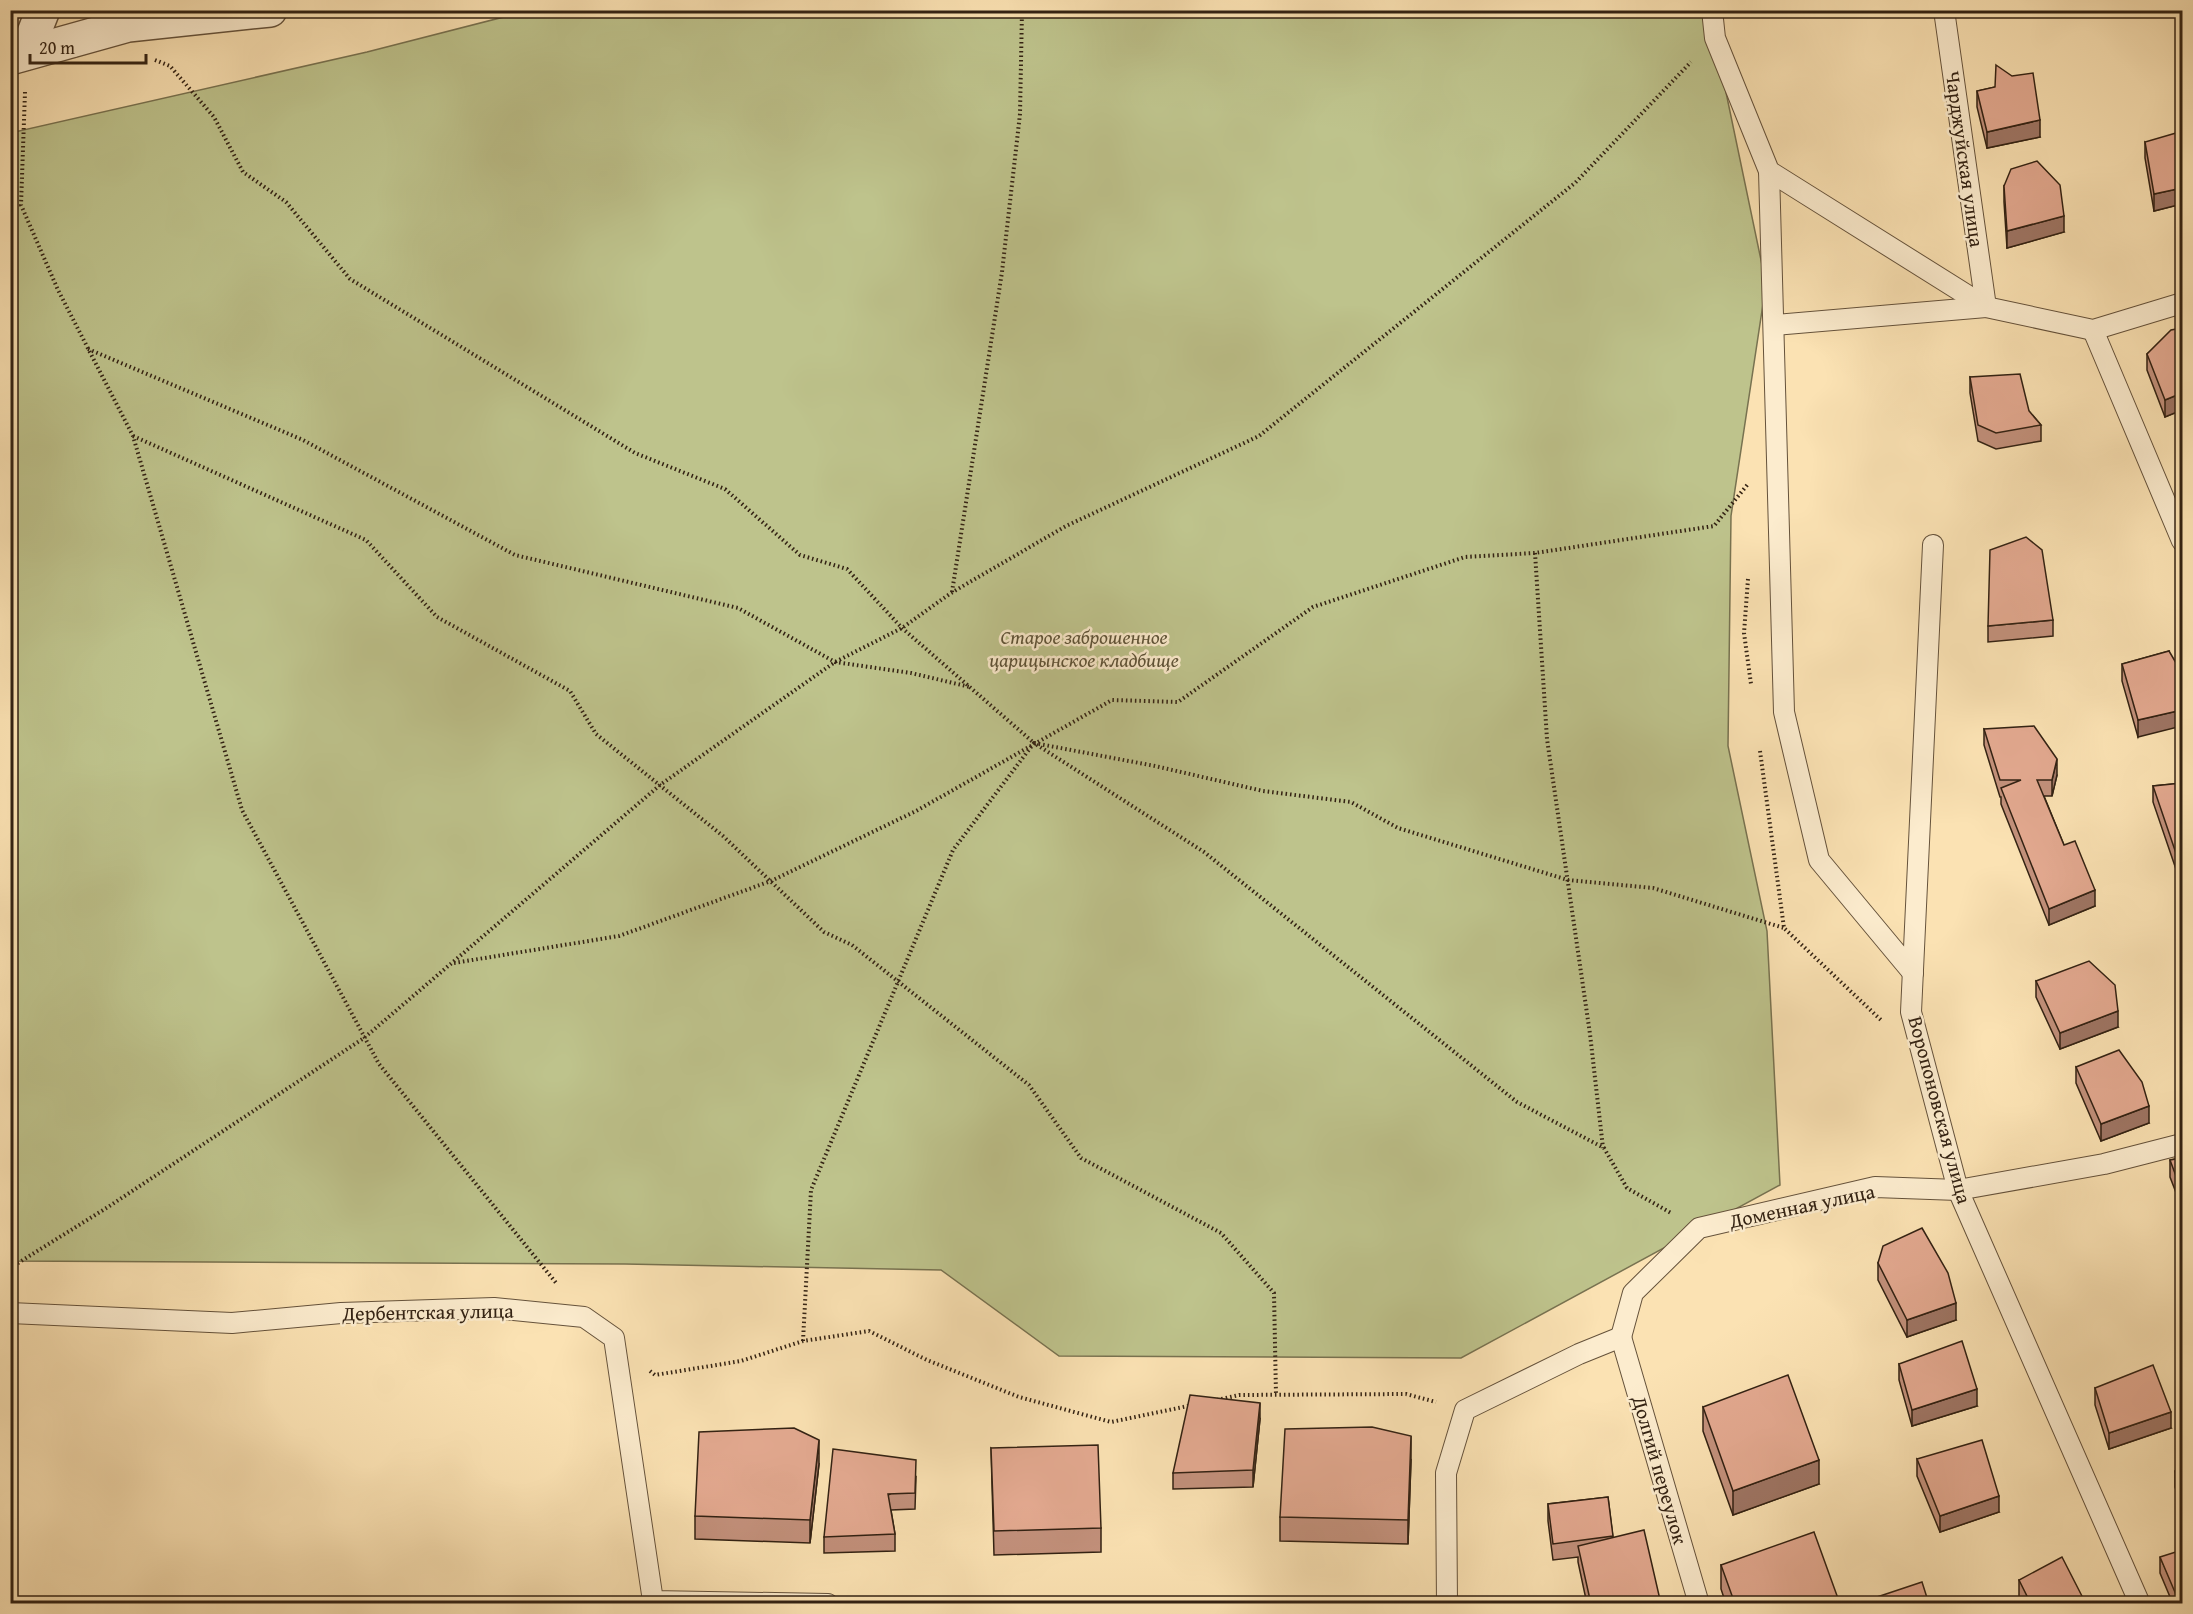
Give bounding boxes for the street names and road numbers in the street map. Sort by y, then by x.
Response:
street label: Чарджуйская улица [1939,69,1992,249]
street label: Воропоновская улица [1902,1013,1980,1207]
street label: Доменная улица [1726,1176,1878,1235]
street label: Дербентская улица [341,1295,514,1328]
street label: Долгий переулок [1625,1391,1696,1548]

